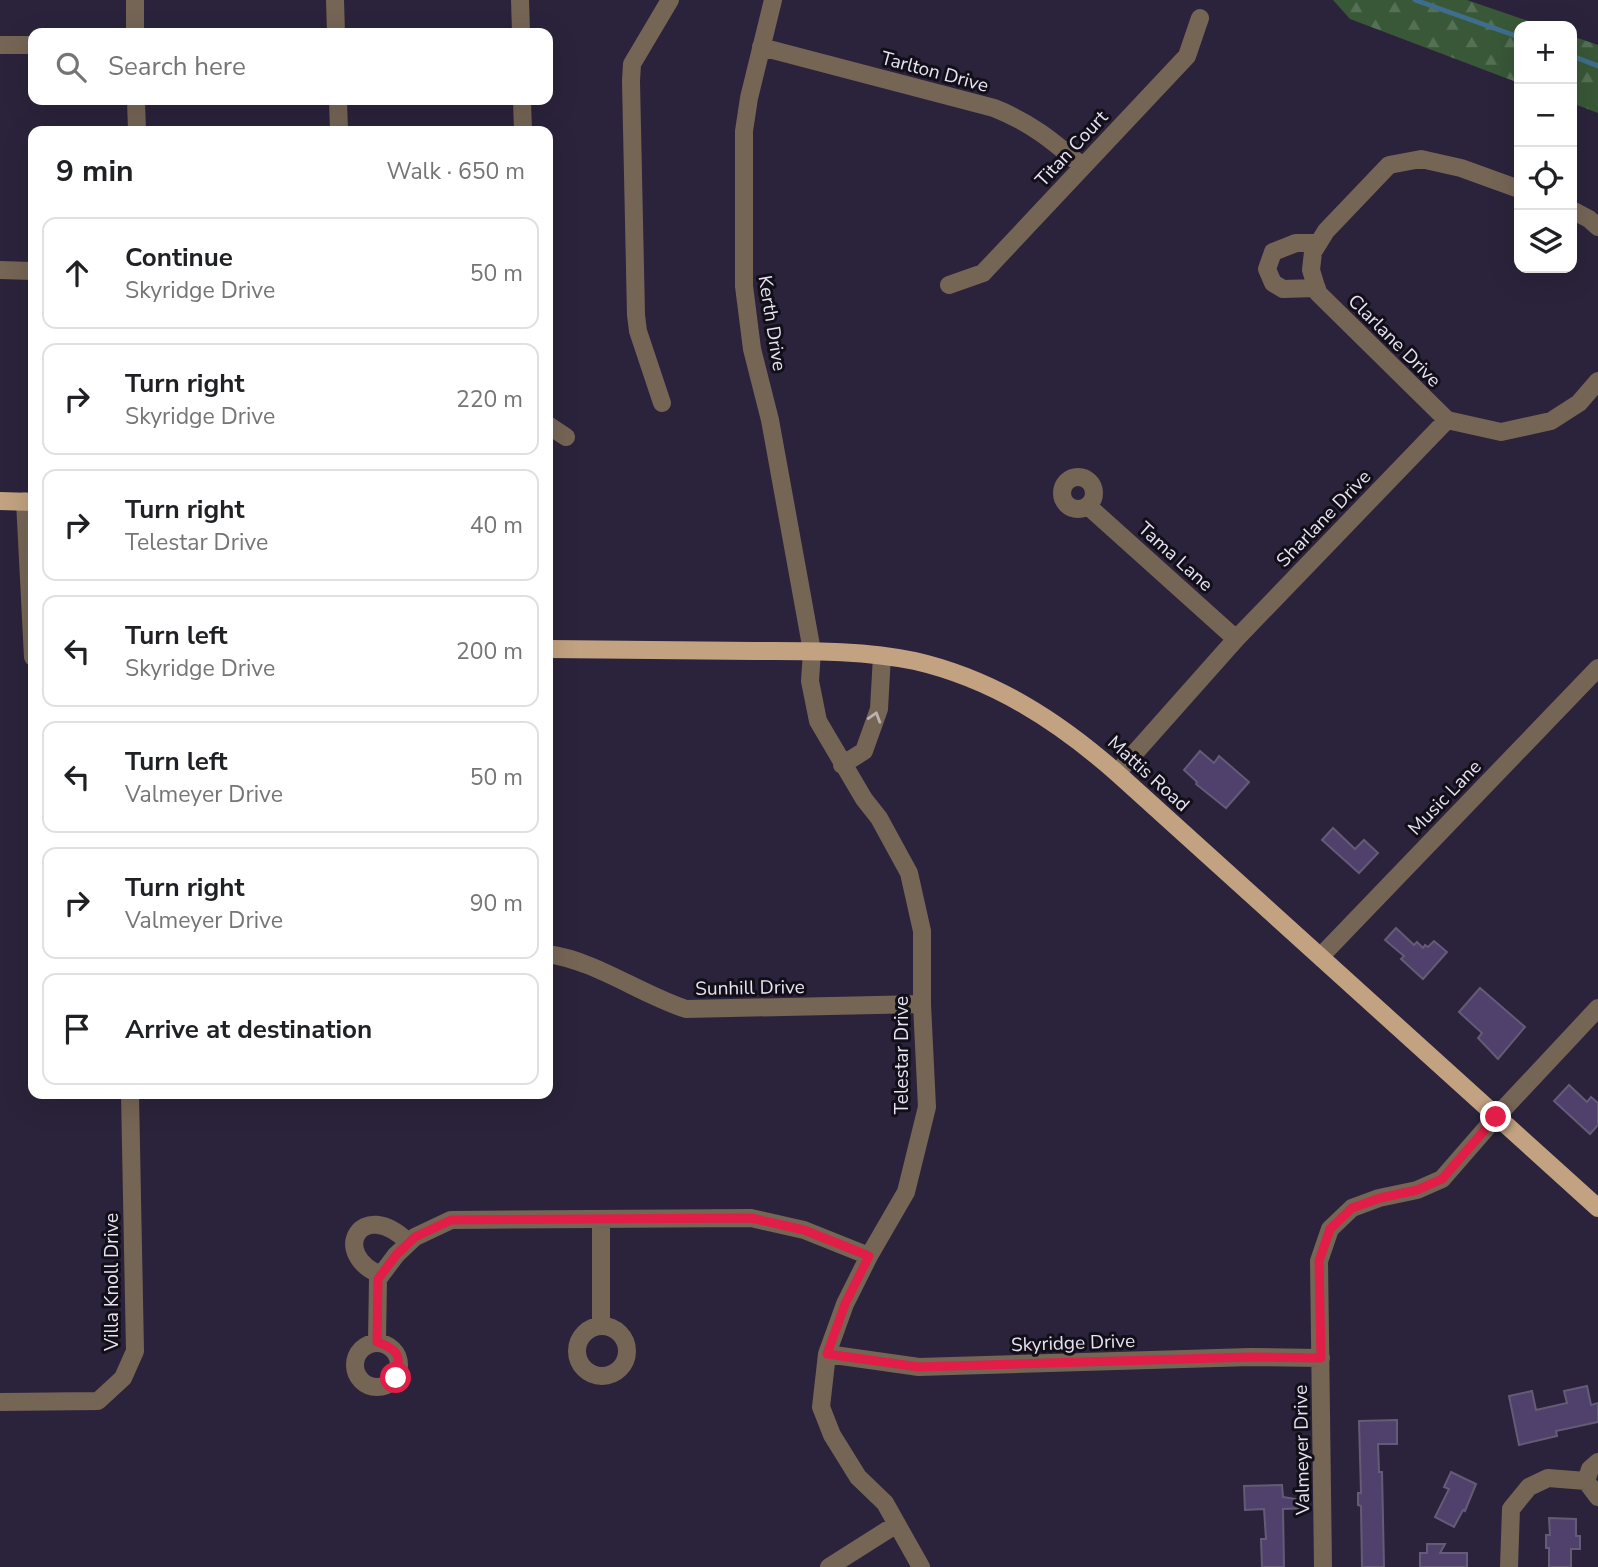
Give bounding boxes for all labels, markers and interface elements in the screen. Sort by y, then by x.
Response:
map controls [1514,21,1577,273]
button: + [1514,21,1577,84]
search box [28,28,553,105]
street label: Tarlton Drive [878,45,991,99]
icon: search [52,48,90,86]
text: Search here [108,49,246,84]
button: − [1514,84,1577,147]
street label: Titan Court [1030,105,1114,192]
button: locate [1514,147,1577,210]
text: 9 min [56,151,134,192]
text: Walk · 650 m [386,156,525,187]
button: layers [1514,210,1577,273]
text: Continue [125,240,233,275]
icon: ahead [58,254,96,292]
text: 50 m [470,258,523,289]
street label: Kerth Drive [752,273,792,373]
text: Skyridge Drive [125,275,275,306]
street label: Clarlane Drive [1342,288,1447,393]
text: Turn right [125,366,244,401]
icon: right [58,380,96,418]
text: 220 m [456,384,523,415]
text: Skyridge Drive [125,401,275,432]
street label: Sharlane Drive [1271,464,1377,573]
text: Turn right [125,492,244,527]
icon: right [58,506,96,544]
text: 40 m [470,510,523,541]
street label: Tama Lane [1132,516,1218,597]
text: Telestar Drive [125,527,268,558]
text: Turn left [125,618,228,653]
icon: left [58,632,96,670]
text: 200 m [456,636,523,667]
text: Skyridge Drive [125,653,275,684]
one-way arrow [867,711,882,723]
street label: Mattis Road [1102,730,1195,818]
text: Turn left [125,744,228,779]
street label: Music Lane [1402,754,1487,841]
icon: left [58,758,96,796]
text: 50 m [470,762,523,793]
text: Valmeyer Drive [125,779,283,810]
text: Turn right [125,870,244,905]
icon: right [58,884,96,922]
text: 90 m [470,888,523,919]
text: Valmeyer Drive [125,905,283,936]
street label: Sunhill Drive [695,974,805,1002]
street label: Telestar Drive [889,996,915,1114]
icon: arrive [58,1010,96,1048]
text: Arrive at destination [125,1012,372,1047]
route end [1480,1101,1511,1132]
street label: Villa Knoll Drive [99,1213,125,1352]
street label: Skyridge Drive [1011,1328,1136,1358]
route start [380,1362,411,1393]
street label: Valmeyer Drive [1288,1385,1316,1516]

